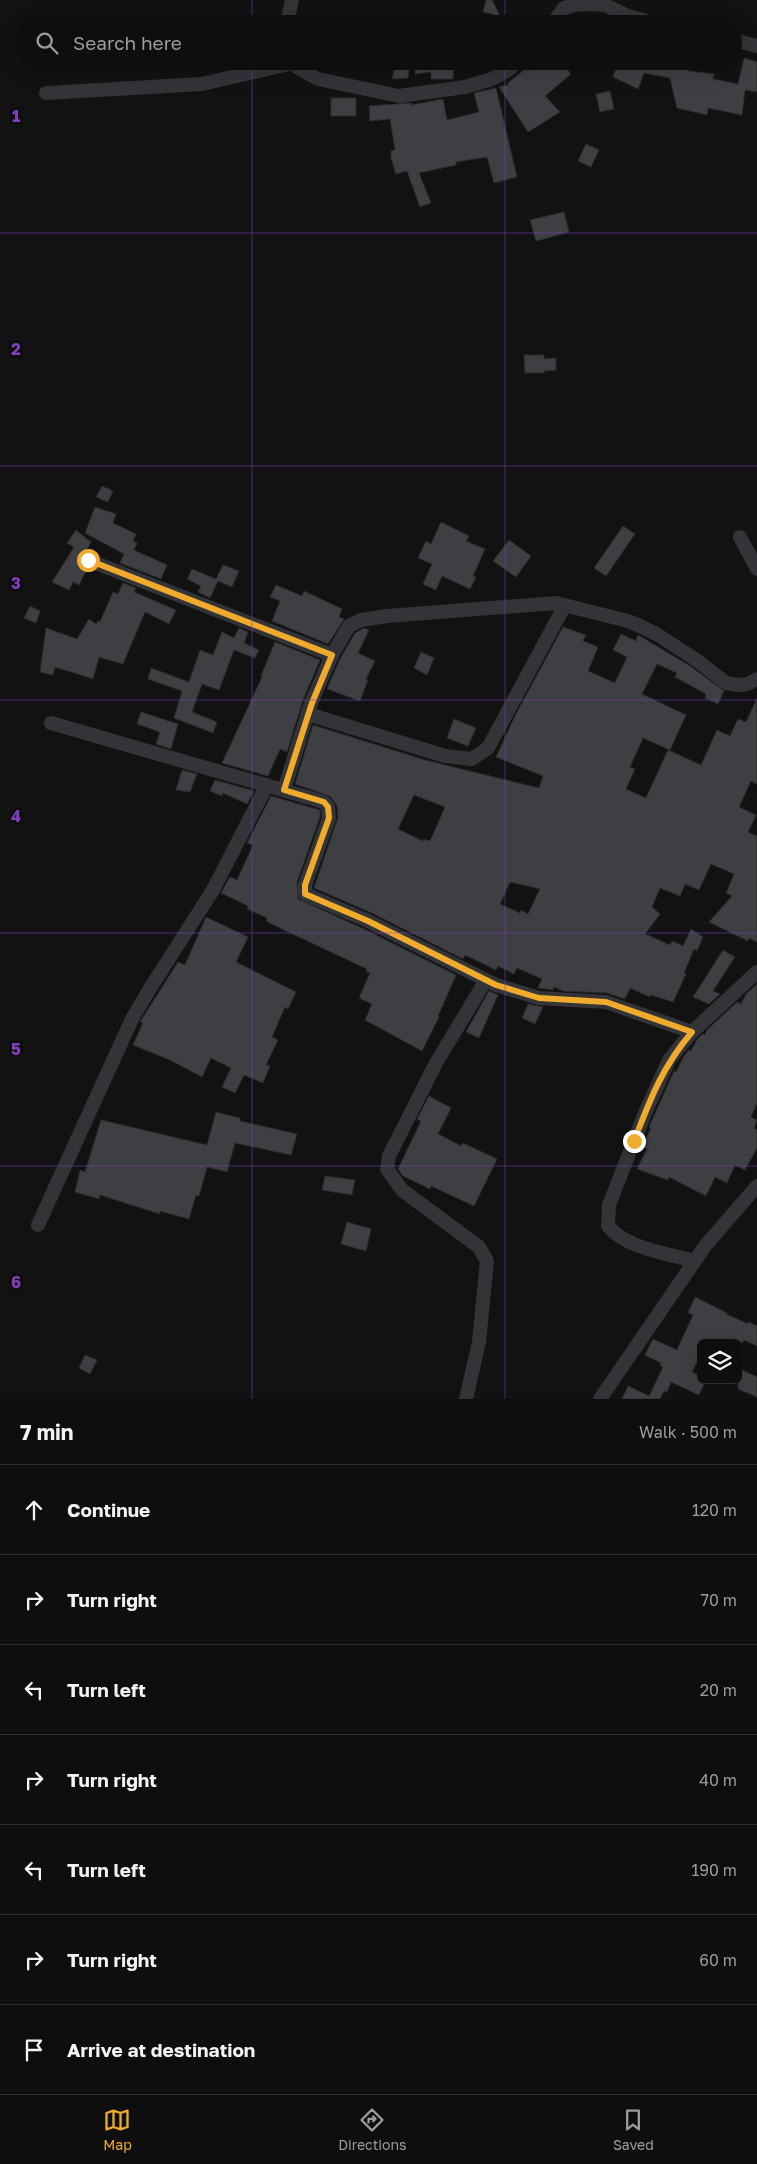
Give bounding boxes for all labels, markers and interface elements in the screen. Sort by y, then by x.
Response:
search box [15,15,742,70]
icon: search [33,29,61,57]
text: Search here [73,31,182,54]
text: 1 [12,106,20,126]
text: 2 [11,339,21,359]
route start [77,549,100,572]
text: 3 [11,573,21,593]
text: 4 [11,806,21,826]
text: 5 [11,1039,21,1059]
route end [623,1130,646,1153]
text: 6 [11,1272,21,1292]
map controls [697,1339,742,1384]
button: layers [697,1339,742,1384]
text: 7 min [20,1419,74,1445]
text: Walk · 500 m [639,1422,737,1442]
icon: ahead [20,1496,48,1524]
text: Continue [67,1498,150,1521]
text: 120 m [692,1500,737,1520]
icon: right [20,1586,48,1614]
text: Turn right [67,1588,157,1611]
text: 70 m [700,1590,737,1610]
icon: left [20,1676,48,1704]
text: Turn left [67,1678,146,1701]
text: 20 m [700,1680,737,1700]
icon: right [20,1766,48,1794]
text: Turn right [67,1768,157,1791]
text: 40 m [699,1770,737,1790]
icon: left [20,1856,48,1884]
text: Turn left [67,1858,146,1881]
text: 190 m [691,1860,737,1880]
icon: right [20,1946,48,1974]
text: Turn right [67,1948,157,1971]
text: 60 m [699,1950,737,1970]
icon: arrive [20,2036,48,2064]
text: Arrive at destination [67,2038,255,2061]
tab: Map [103,2106,132,2153]
tab: Directions [338,2106,407,2153]
tab: Saved [613,2106,654,2153]

